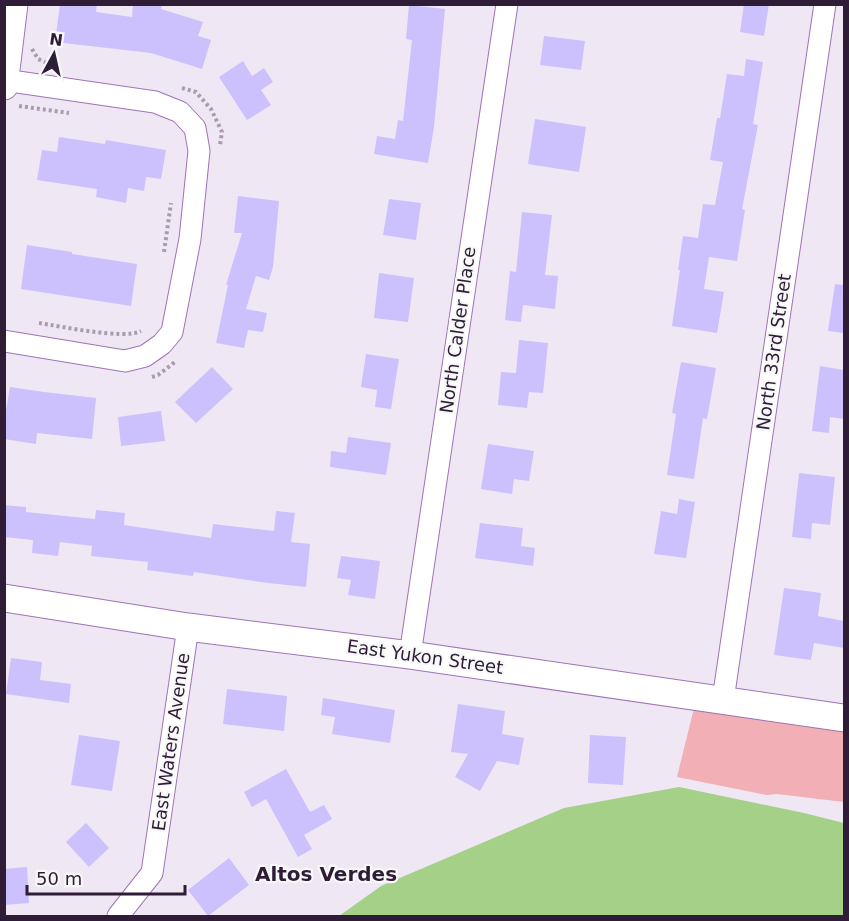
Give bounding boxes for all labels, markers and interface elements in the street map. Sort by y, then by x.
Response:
north arrow [24,24,84,84]
text: N [48,29,64,50]
street label: North Calder Place [435,245,480,415]
street label: North 33rd Street [752,272,795,432]
street label: East Yukon Street [346,635,505,678]
street label: East Waters Avenue [148,651,193,832]
scale bar [27,858,184,896]
district label: Altos Verdes [255,862,397,886]
text: 50 m [36,868,82,889]

